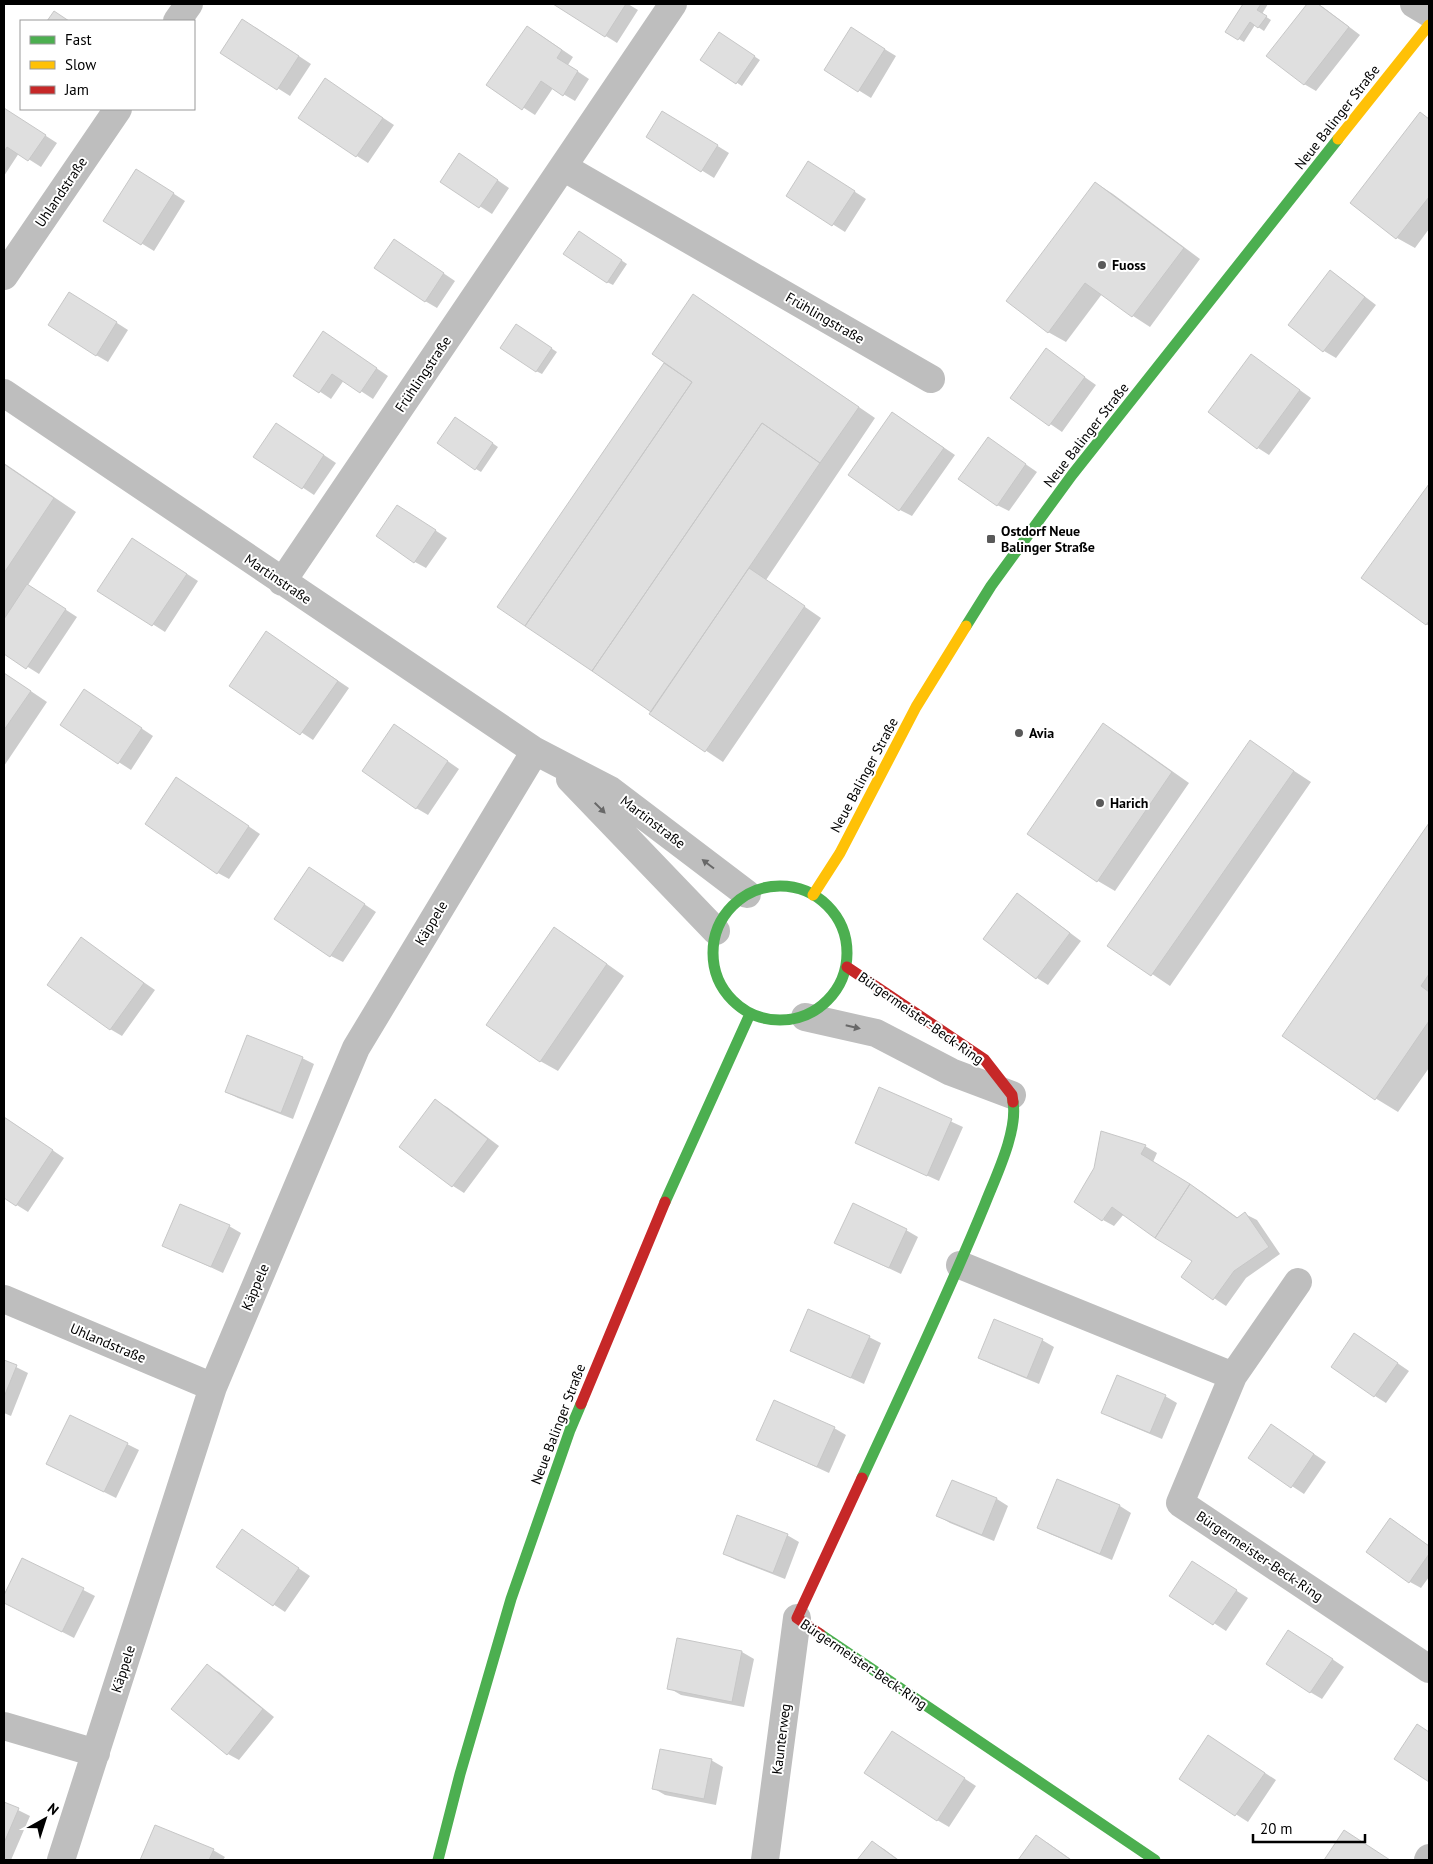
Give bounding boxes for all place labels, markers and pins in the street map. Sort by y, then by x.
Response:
place label: Fuoss [1112,256,1146,274]
marker: Fuoss [1096,259,1108,271]
place label: Ostdorf Neue Balinger Straße [1001,522,1095,556]
marker: Ostdorf Neue Balinger Straße [985,533,997,545]
place label: Avia [1029,724,1054,742]
marker: Avia [1013,727,1025,739]
place label: Harich [1110,794,1148,812]
marker: Harich [1094,797,1106,809]

